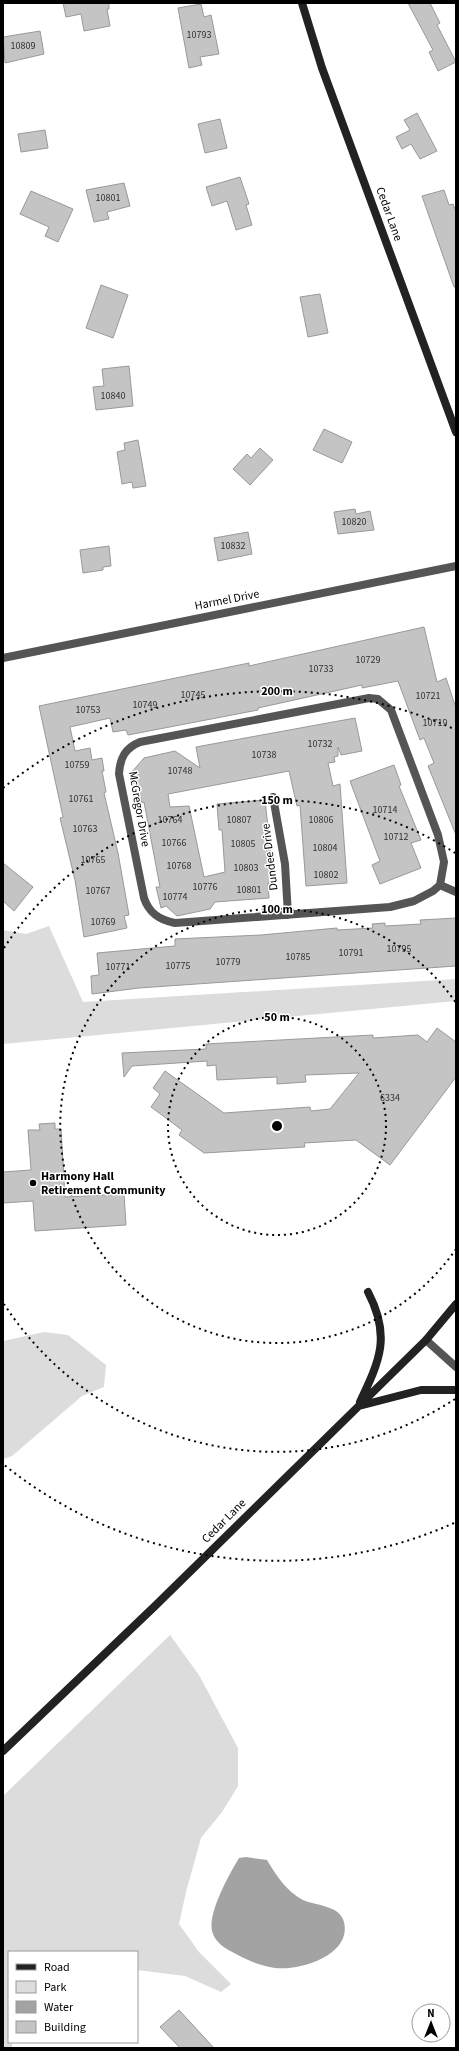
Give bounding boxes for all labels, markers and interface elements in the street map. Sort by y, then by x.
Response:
house number: 10793 [187,28,211,42]
house number: 10809 [11,39,35,53]
street label: Cedar Lane [371,185,407,243]
house number: 10801 [96,191,120,205]
house number: 10840 [101,389,125,403]
house number: 10820 [342,515,366,529]
house number: 10832 [221,539,245,553]
street label: Harmel Drive [193,585,261,615]
house number: 10729 [356,653,380,667]
house number: 10733 [309,662,333,676]
text: 200 m [261,683,293,700]
house number: 10745 [181,688,205,702]
house number: 10721 [416,689,440,703]
house number: 10749 [133,698,157,712]
house number: 10753 [76,703,100,717]
house number: 10719 [423,716,447,730]
house number: 10732 [308,737,332,751]
house number: 10738 [252,748,276,762]
house number: 10759 [65,758,89,772]
house number: 10748 [168,764,192,778]
street label: McGregor Drive [124,770,154,848]
house number: 10761 [69,792,93,806]
text: 150 m [261,792,293,809]
house number: 10714 [373,803,397,817]
house number: 10764 [158,813,182,827]
house number: 10807 [227,813,251,827]
house number: 10806 [309,813,333,827]
house number: 10763 [73,822,97,836]
street label: Dundee Drive [257,822,283,892]
house number: 10712 [384,830,408,844]
house number: 10766 [162,836,186,850]
house number: 10805 [231,837,255,851]
house number: 10804 [313,841,337,855]
house number: 10765 [81,853,105,867]
house number: 10768 [167,859,191,873]
house number: 10803 [234,861,258,875]
house number: 10802 [314,868,338,882]
house number: 10776 [193,880,217,894]
house number: 10801 [237,883,261,897]
house number: 10767 [86,884,110,898]
house number: 10774 [163,890,187,904]
text: 100 m [261,901,293,918]
house number: 10769 [91,915,115,929]
house number: 10795 [387,942,411,956]
house number: 10791 [339,946,363,960]
house number: 10785 [286,950,310,964]
house number: 10779 [216,955,240,969]
house number: 10775 [166,959,190,973]
house number: 10771 [106,960,130,974]
text: 50 m [264,1009,290,1026]
house number: 6334 [380,1091,400,1105]
centre of rings [270,1119,284,1133]
place label: Harmony Hall Retirement Community [41,1168,166,1199]
marker: Harmony Hall Retirement Community [28,1178,38,1188]
street label: Cedar Lane [198,1495,250,1547]
legend [8,1951,138,2043]
text: Road [44,1959,70,1976]
text: Park [44,1979,66,1996]
text: Water [44,1999,74,2016]
north arrow [411,2003,451,2043]
text: N [427,2006,435,2021]
text: Building [44,2019,86,2036]

